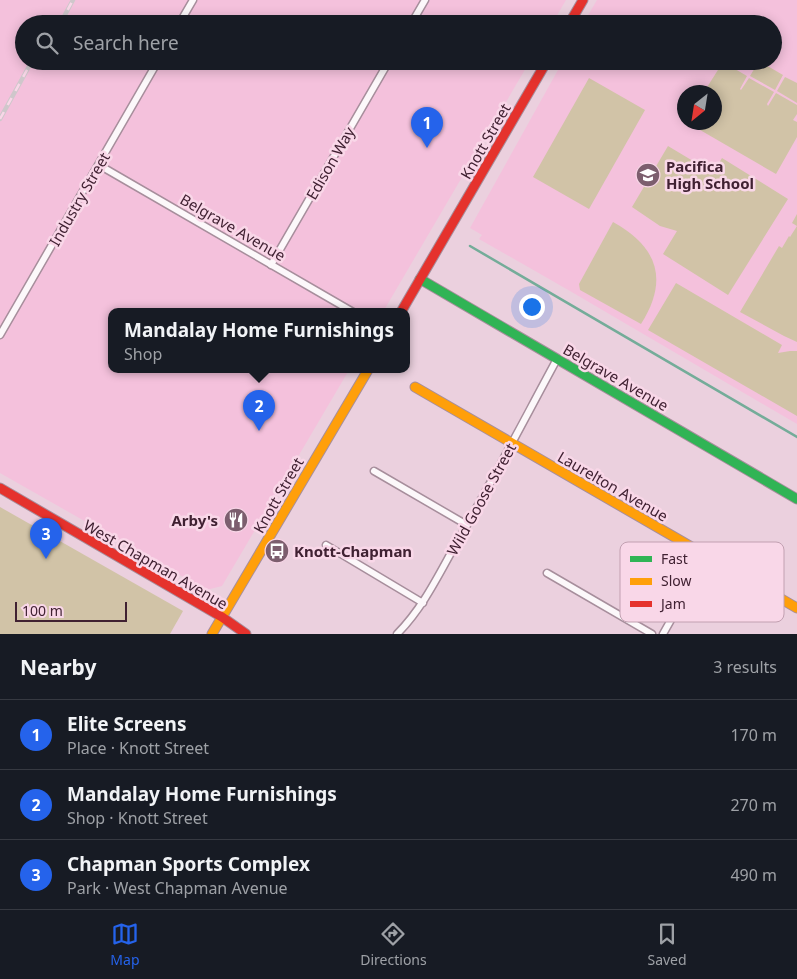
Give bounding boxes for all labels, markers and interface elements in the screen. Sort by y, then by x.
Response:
search box [15,15,782,70]
icon: search [33,29,61,57]
text: Search here [73,30,179,56]
north arrow [677,85,722,130]
street label: Knott Street [455,99,515,182]
pin: 1 [411,107,443,148]
street label: Edison Way [301,123,359,203]
street label: Industry Street [44,148,114,250]
place label: Pacifica High School [666,156,754,193]
school or university icon: Pacifica High School [635,162,661,188]
street label: Belgrave Avenue [177,189,289,265]
your location [519,294,545,320]
popup [108,308,410,373]
text: Mandalay Home Furnishings [124,317,394,343]
street label: Belgrave Avenue [560,339,672,415]
text: Shop [124,343,162,365]
pin: 2 [243,390,275,431]
street label: Wild Goose Street [442,439,520,559]
street label: Laurelton Avenue [554,446,672,526]
street label: Knott Street [248,453,308,536]
restaurant icon: Arby's [223,507,249,533]
place label: Arby's [171,510,218,530]
street label: West Chapman Avenue [80,515,232,613]
pin: 3 [30,518,62,559]
bus stop icon: Knott-Chapman [264,538,290,564]
place label: Knott-Chapman [294,541,412,561]
legend [620,542,784,622]
text: Fast [661,549,688,568]
text: Slow [661,571,692,590]
text: Jam [659,594,686,613]
scale bar [15,599,128,622]
text: 100 m [22,601,63,620]
text: Nearby [20,653,96,681]
text: 3 results [713,656,777,678]
text: Elite Screens [67,711,186,737]
text: 1 [31,724,41,746]
text: 170 m [730,724,777,746]
text: Place · Knott Street [67,737,209,759]
text: Mandalay Home Furnishings [67,781,337,807]
text: 2 [31,794,41,816]
text: 270 m [730,794,777,816]
text: Shop · Knott Street [67,807,208,829]
text: Chapman Sports Complex [67,851,310,877]
text: 3 [31,864,41,886]
text: 490 m [730,864,777,886]
text: Park · West Chapman Avenue [67,877,288,899]
tab: Map [110,920,140,969]
tab: Directions [360,920,427,969]
tab: Saved [647,920,687,969]

